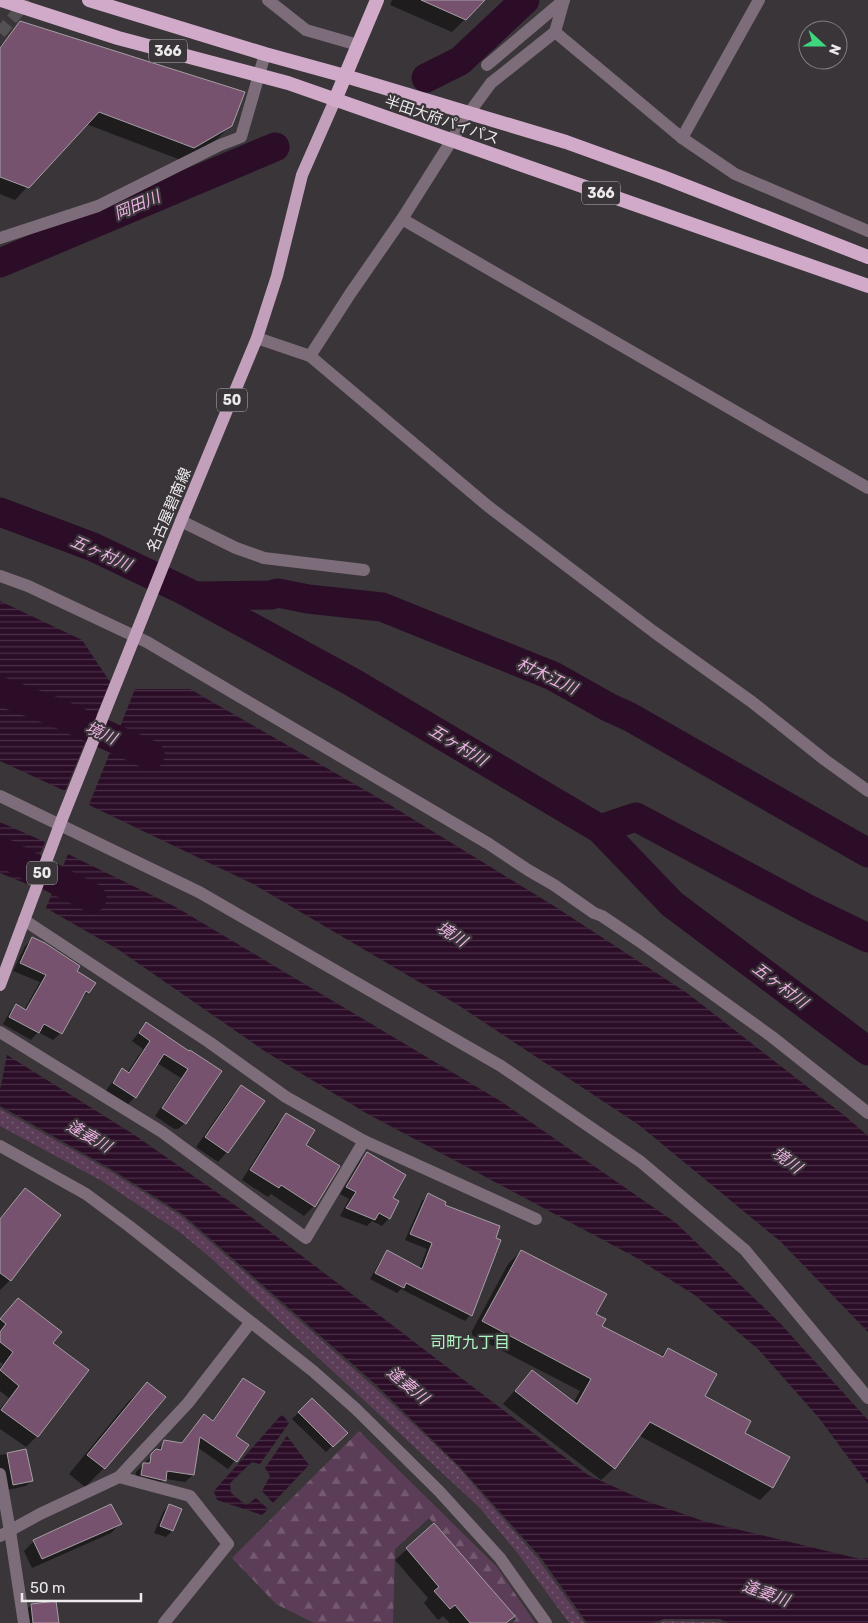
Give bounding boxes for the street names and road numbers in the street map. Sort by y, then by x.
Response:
road number: 366 [149,40,187,62]
street label: 半田大府パイパス [382,92,502,148]
road number: 366 [582,182,620,204]
road number: 50 [217,388,247,412]
street label: 名古屋碧南線 [143,465,195,555]
road number: 50 [27,861,57,884]

